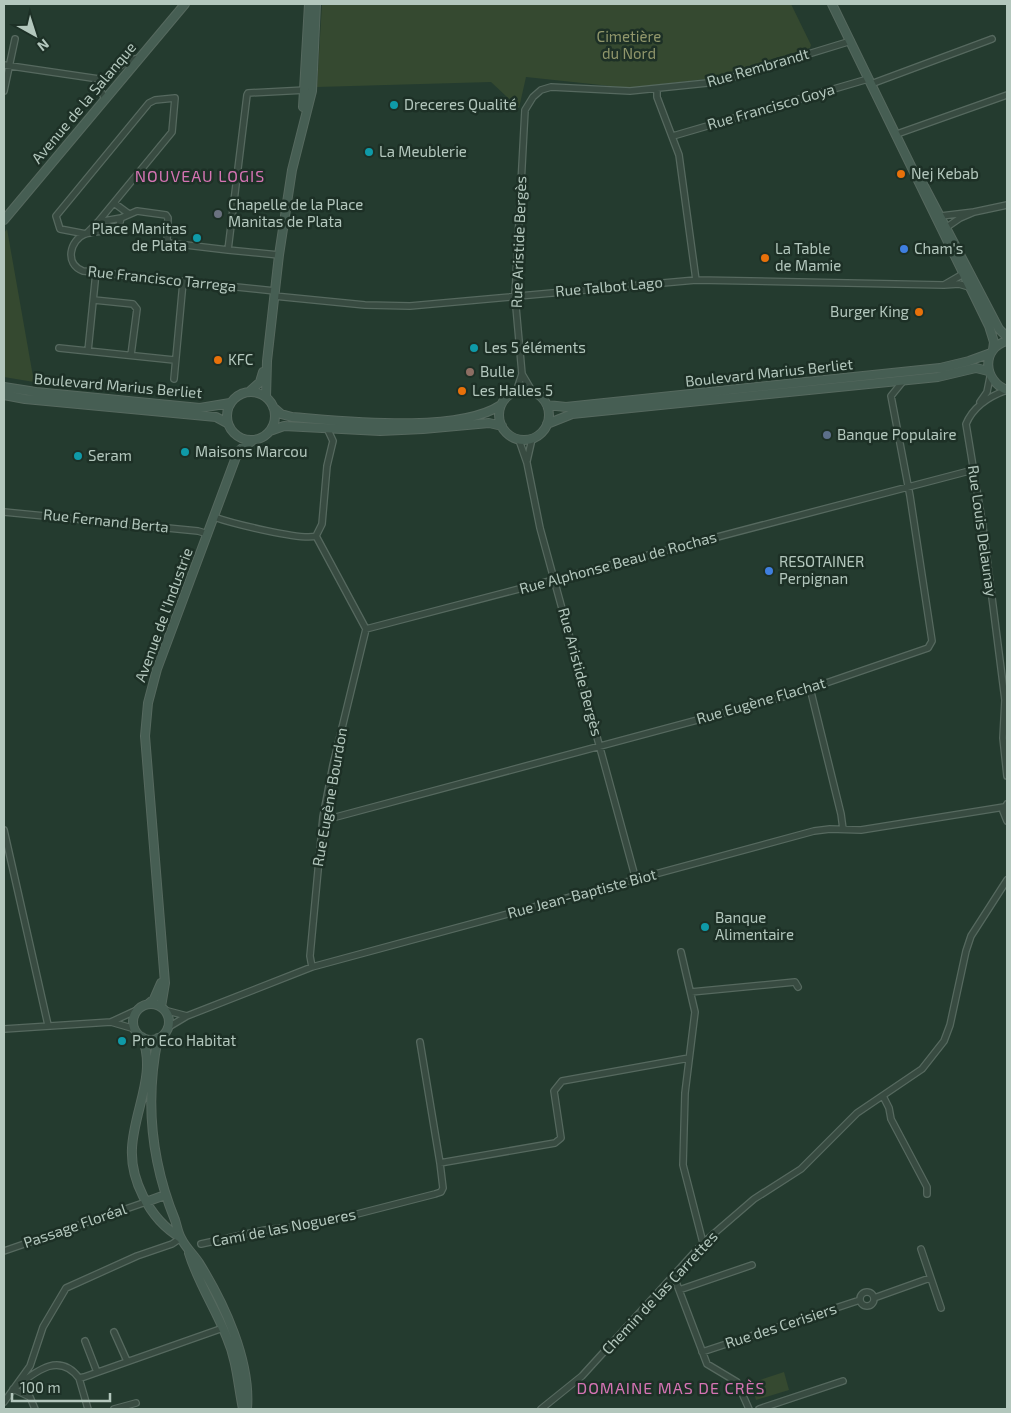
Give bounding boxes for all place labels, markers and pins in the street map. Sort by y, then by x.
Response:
place label: Dreceres Qualité [404,95,517,114]
marker: Dreceres Qualité [388,99,400,111]
place label: La Meublerie [379,142,467,160]
marker: La Meublerie [363,146,375,158]
place label: Nej Kebab [911,164,979,183]
marker: Nej Kebab [895,168,907,180]
place label: Chapelle de la Place Manitas de Plata [228,195,363,230]
marker: Chapelle de la Place Manitas de Plata [212,208,224,220]
place label: Place Manitas de Plata [91,219,187,254]
marker: Place Manitas de Plata [191,232,203,244]
place label: La Table de Mamie [775,239,841,274]
place label: Cham's [914,239,963,257]
marker: Cham's [898,243,910,255]
marker: La Table de Mamie [759,252,771,264]
place label: Burger King [830,302,910,320]
marker: Burger King [913,306,925,318]
place label: Les 5 éléments [484,338,586,356]
marker: Les 5 éléments [468,342,480,354]
place label: KFC [228,350,254,368]
marker: KFC [212,354,224,366]
place label: Bulle [480,362,515,380]
marker: Bulle [464,366,476,378]
place label: Les Halles 5 [472,381,553,399]
marker: Les Halles 5 [456,385,468,397]
place label: Banque Populaire [837,425,957,443]
marker: Banque Populaire [821,429,833,441]
place label: Maisons Marcou [195,442,307,460]
place label: Seram [88,446,132,464]
marker: Maisons Marcou [179,446,191,458]
marker: Seram [72,450,84,462]
place label: RESOTAINER Perpignan [779,552,864,587]
marker: RESOTAINER Perpignan [763,565,775,577]
place label: Banque Alimentaire [715,908,794,943]
marker: Banque Alimentaire [699,921,711,933]
place label: Pro Eco Habitat [132,1031,236,1049]
marker: Pro Eco Habitat [116,1035,128,1047]

